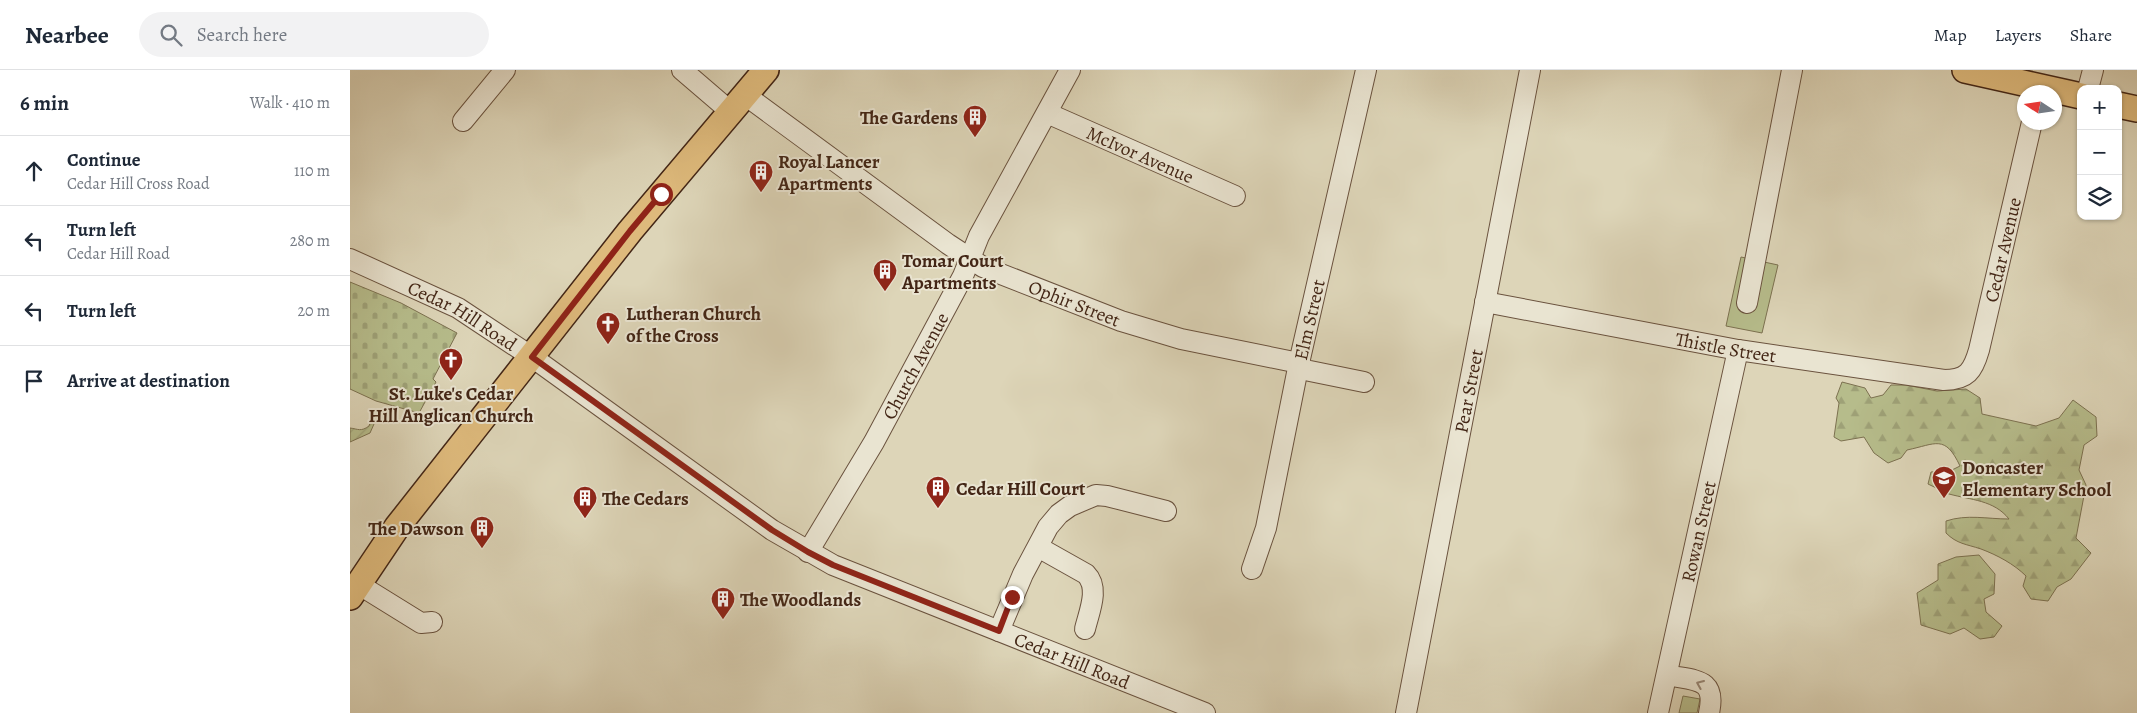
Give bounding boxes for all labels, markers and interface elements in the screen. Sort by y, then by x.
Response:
search box [139,12,489,57]
text: Nearbee [25,19,109,51]
icon: search [157,21,185,49]
text: Search here [197,22,287,48]
text: Map [1934,23,1967,47]
text: Layers [1995,23,2042,47]
text: Share [2070,23,2112,47]
north arrow [2017,85,2062,130]
map controls [2077,85,2122,220]
button: + [2077,85,2122,130]
text: 6 min [20,89,69,117]
text: Walk · 410 m [250,92,330,114]
building icon: The Gardens [962,104,988,138]
place label: The Gardens [860,105,958,131]
street label: McIvor Avenue [1082,120,1198,190]
button: − [2077,130,2122,175]
text: Continue [67,147,141,173]
place label: Royal Lancer Apartments [777,149,880,197]
icon: ahead [20,157,48,185]
building icon: Royal Lancer Apartments [748,159,774,193]
text: 110 m [294,160,330,182]
text: Cedar Hill Cross Road [67,173,210,195]
button: layers [2077,175,2122,220]
route start [650,183,673,206]
street label: Cedar Avenue [1979,195,2028,305]
text: Turn left [67,217,136,243]
icon: left [20,227,48,255]
text: 280 m [290,230,330,252]
text: Cedar Hill Road [67,243,170,265]
place label: Tomar Court Apartments [901,248,1004,296]
building icon: Tomar Court Apartments [872,258,898,292]
street label: Ophir Street [1024,274,1124,333]
street label: Cedar Hill Road [403,275,522,358]
street label: Elm Street [1288,277,1332,363]
icon: left [20,297,48,325]
text: Turn left [67,298,136,324]
text: 20 m [297,300,330,322]
place label: Lutheran Church of the Cross [626,301,761,349]
street label: Church Avenue [877,308,955,424]
church icon: Lutheran Church of the Cross [595,311,621,345]
street label: Thistle Street [1673,326,1778,369]
church icon: St. Luke's Cedar Hill Anglican Church [438,347,464,381]
street label: Pear Street [1448,347,1490,435]
icon: arrive [20,367,48,395]
text: Arrive at destination [67,368,230,394]
place label: St. Luke's Cedar Hill Anglican Church [368,381,534,429]
place label: Doncaster Elementary School [1962,455,2111,503]
school or university icon: Doncaster Elementary School [1931,465,1957,499]
building icon: Cedar Hill Court [925,475,951,509]
place label: Cedar Hill Court [956,476,1086,502]
street label: Rowan Street [1675,478,1723,585]
building icon: The Cedars [572,485,598,519]
place label: The Cedars [602,486,689,512]
building icon: The Dawson [469,515,495,549]
place label: The Dawson [368,516,464,542]
building icon: The Woodlands [710,586,736,620]
route end [1001,586,1024,609]
place label: The Woodlands [740,587,861,613]
street label: Cedar Hill Road [1010,626,1134,696]
one-way arrow [1696,680,1705,691]

